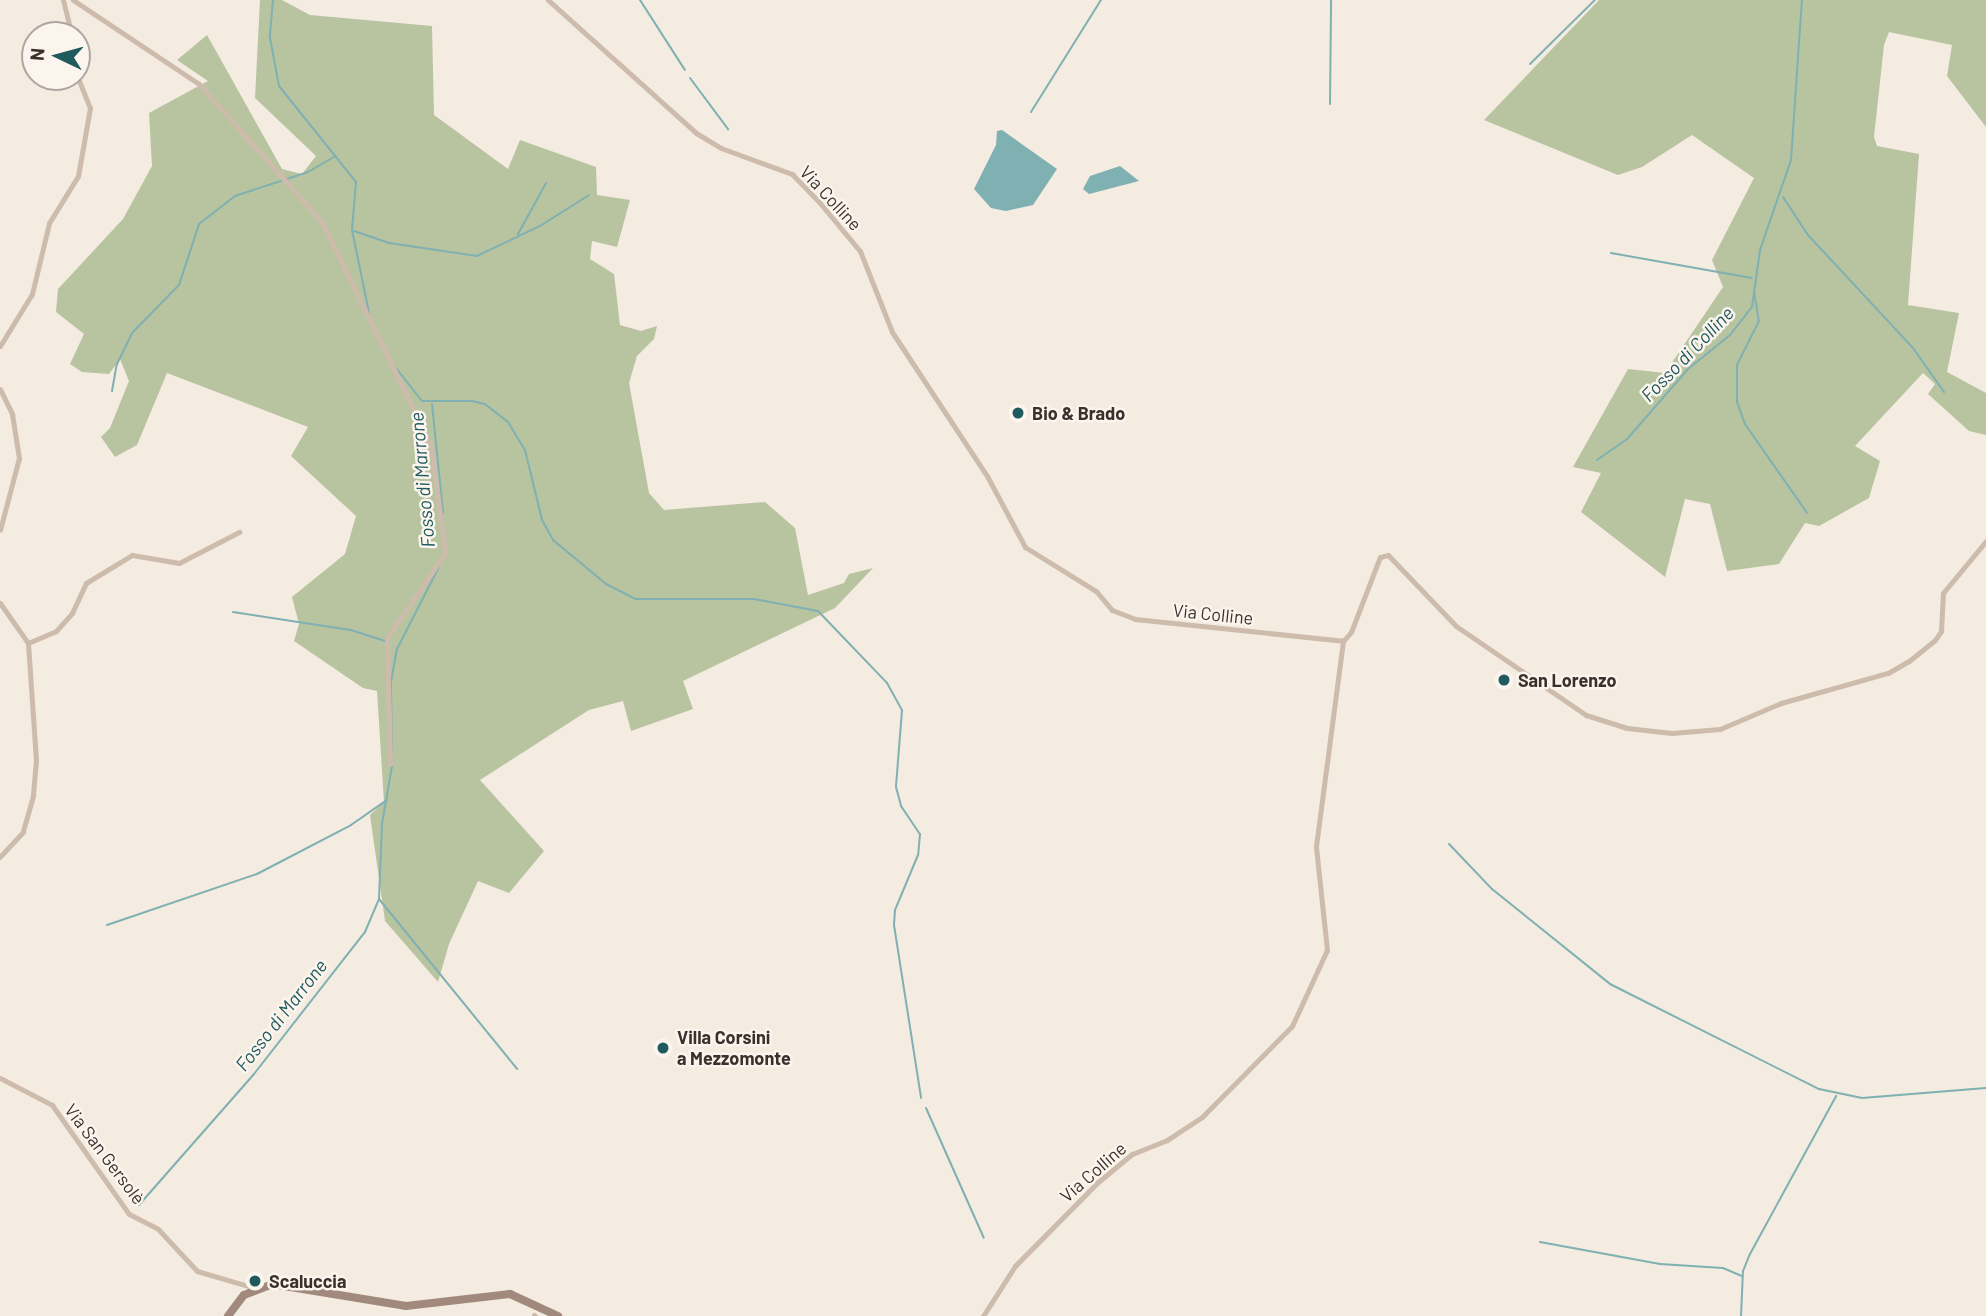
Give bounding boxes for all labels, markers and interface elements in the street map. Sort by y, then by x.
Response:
north arrow [21,21,91,91]
text: N [25,47,49,62]
street label: Via Colline [796,161,866,235]
water label: Fosso di Colline [1636,302,1738,406]
place label: Bio & Brado [1032,402,1125,424]
marker: Bio & Brado [1010,405,1026,421]
water label: Fosso di Marrone [405,411,439,549]
street label: Via Colline [1172,599,1254,629]
place label: San Lorenzo [1518,669,1617,691]
marker: San Lorenzo [1496,672,1512,688]
water label: Fosso di Marrone [230,955,332,1075]
place label: Villa Corsini a Mezzomonte [677,1027,791,1070]
marker: Villa Corsini a Mezzomonte [655,1040,671,1056]
street label: Via San Gersolè [60,1099,150,1209]
street label: Via Colline [1055,1137,1131,1207]
place label: Scaluccia [269,1270,346,1292]
marker: Scaluccia [247,1273,263,1289]

